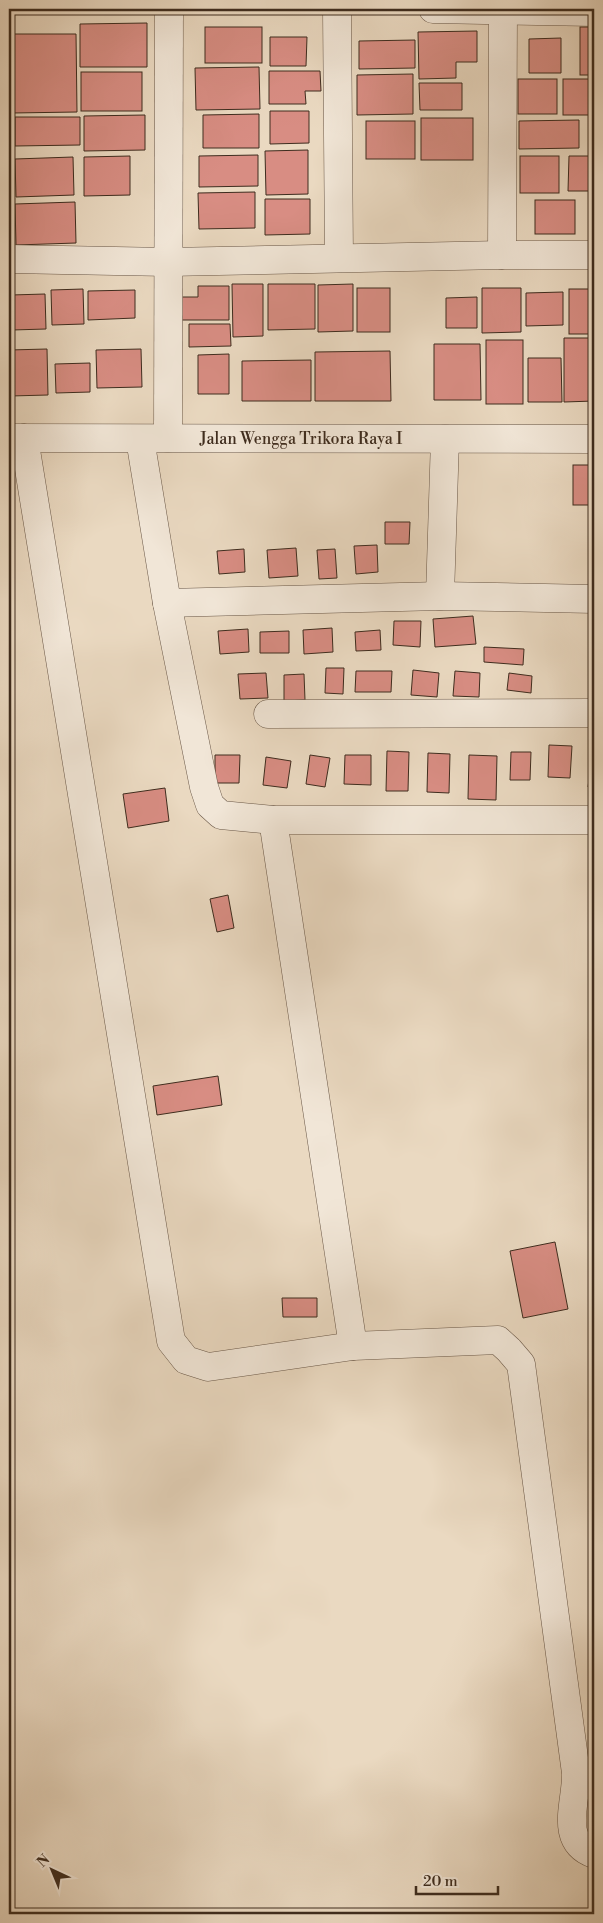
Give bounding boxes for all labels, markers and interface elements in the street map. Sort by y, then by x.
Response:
street label: Jalan Wengga Trikora Raya I [199,429,402,449]
north arrow [28,1846,78,1896]
text: N [33,1851,54,1872]
scale bar [416,1863,498,1895]
text: 20 m [423,1872,458,1891]

